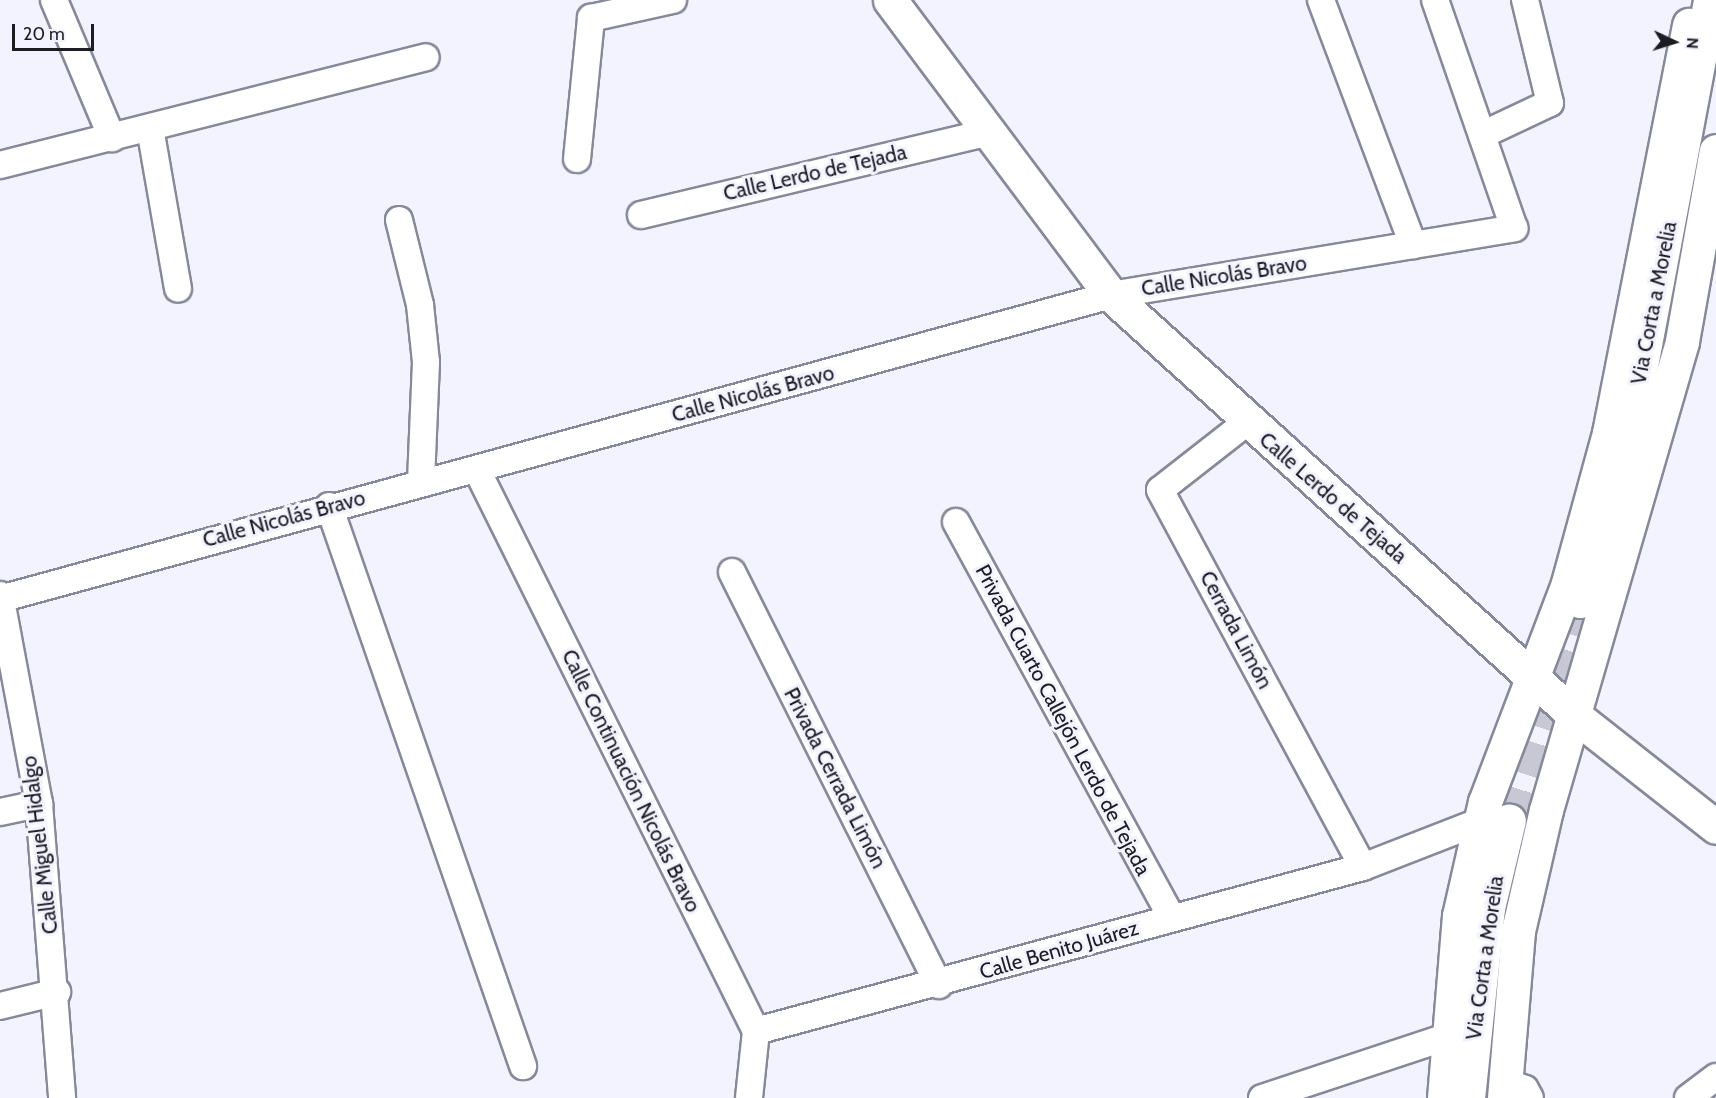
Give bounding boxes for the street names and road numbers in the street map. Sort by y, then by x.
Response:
street label: Calle Lerdo de Tejada [721,140,909,206]
street label: Via Corta a Morelia [1626,219,1682,387]
street label: Calle Nicolás Bravo [1140,250,1308,302]
street label: Calle Nicolás Bravo [669,360,837,428]
street label: Calle Lerdo de Tejada [1254,427,1412,569]
street label: Calle Nicolás Bravo [200,485,368,553]
street label: Privada Cuarto Callejón Lerdo de Tejada [970,560,1156,880]
street label: Cerrada Limón [1194,567,1278,693]
street label: Calle Continuación Nicolás Bravo [556,646,706,916]
street label: Privada Cerrada Limón [779,683,891,873]
street label: Calle Miguel Hidalgo [17,754,63,936]
street label: Via Corta a Morelia [1461,874,1509,1042]
street label: Calle Benito Juárez [977,915,1141,985]

